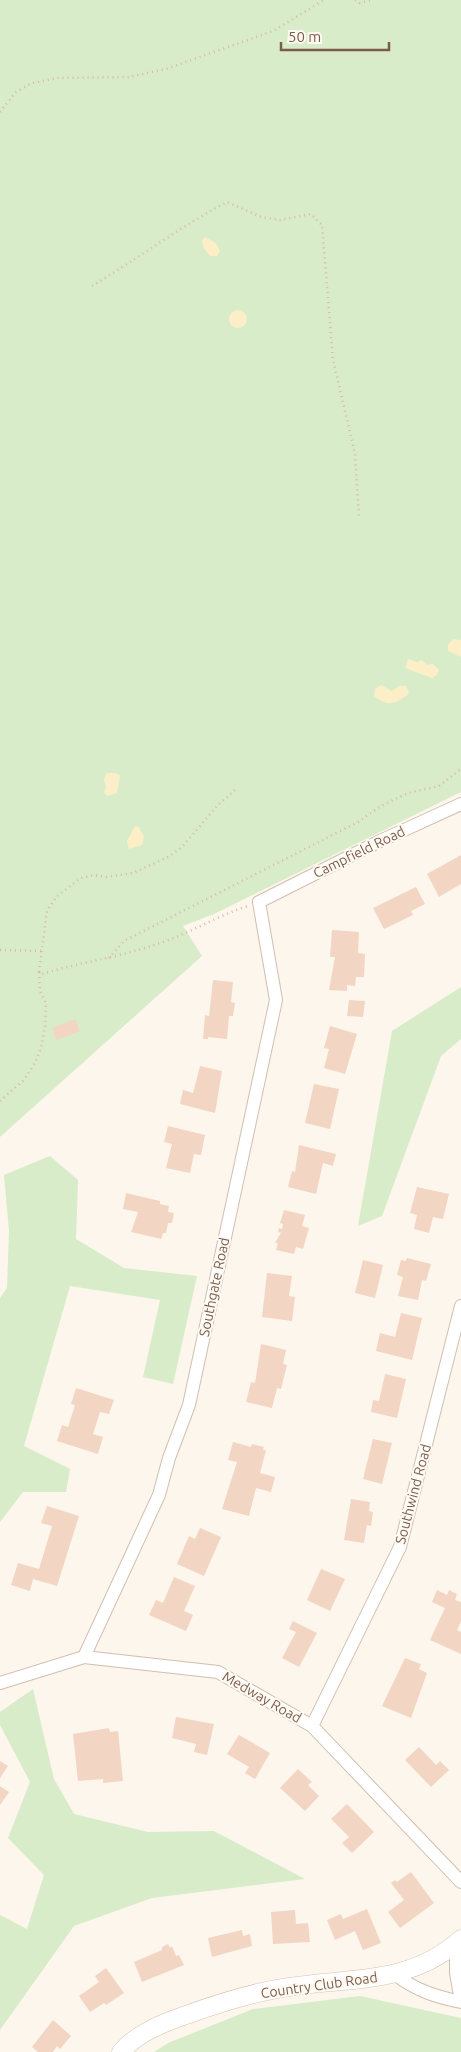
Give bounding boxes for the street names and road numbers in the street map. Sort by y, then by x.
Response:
street label: Campfield Road [311,823,407,881]
street label: Southgate Road [196,1236,232,1338]
street label: Southwind Road [392,1442,434,1546]
street label: Medway Road [220,1668,304,1726]
street label: Country Club Road [260,1969,378,2001]

